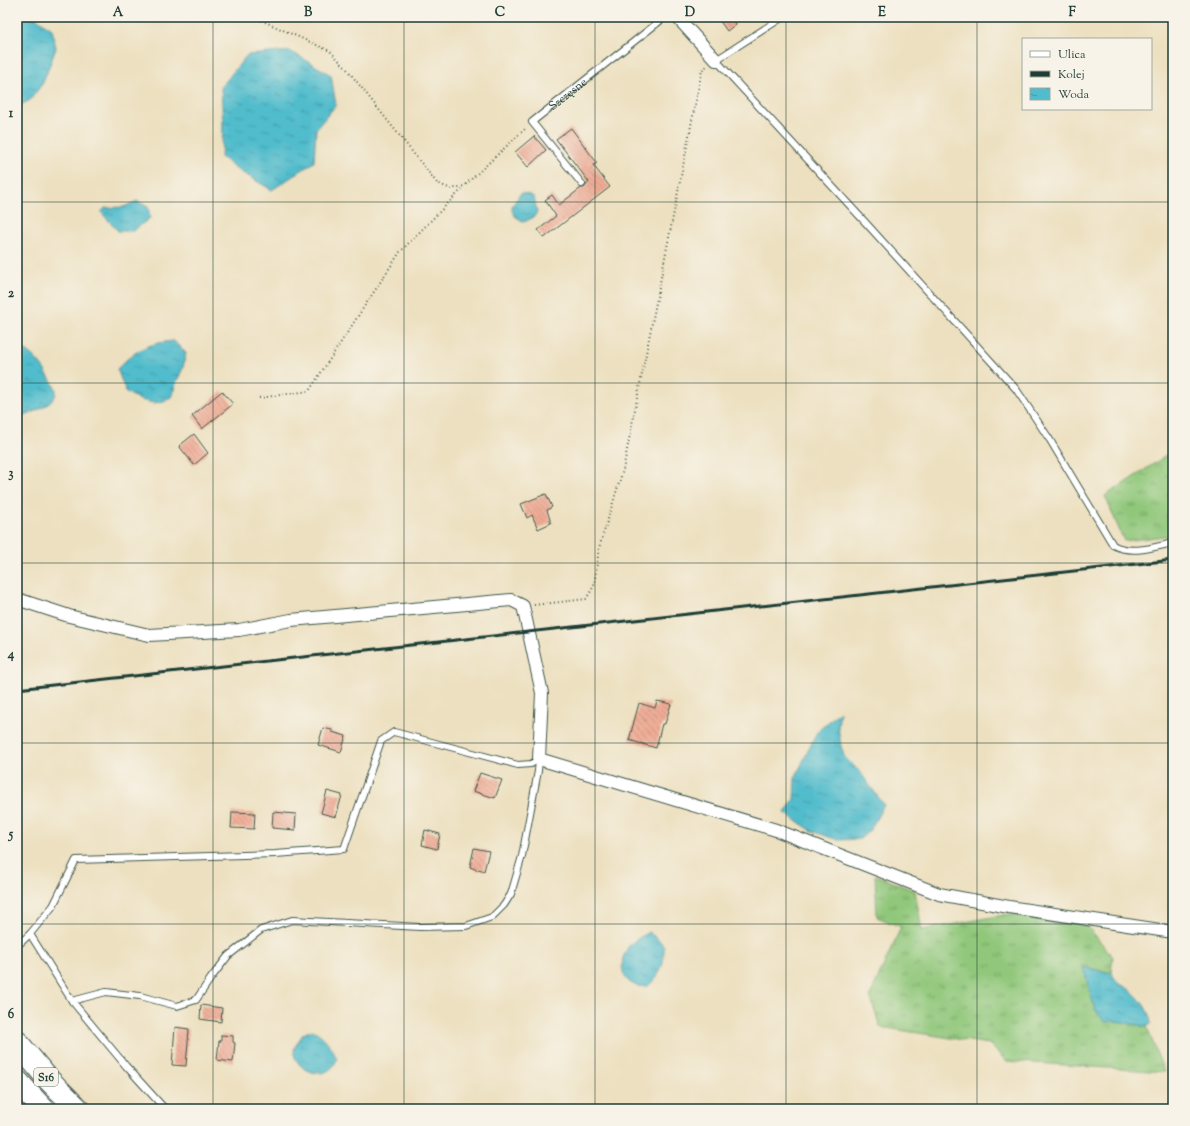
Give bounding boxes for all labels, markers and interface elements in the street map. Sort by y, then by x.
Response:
text: A [113,4,124,22]
text: B [304,4,313,22]
text: C [495,4,505,22]
text: D [685,4,695,22]
text: E [878,4,886,22]
text: F [1068,4,1076,22]
legend [1022,38,1152,110]
text: Ulica [1058,46,1086,64]
text: Kolej [1058,66,1085,84]
street label: Szczęsne [545,74,592,116]
text: Woda [1058,86,1090,104]
text: 1 [9,105,14,123]
text: 2 [8,285,15,303]
text: 3 [8,465,14,483]
text: 4 [7,646,15,664]
text: 5 [8,826,14,844]
text: 6 [8,1006,15,1024]
road number: S16 [34,1068,58,1086]

